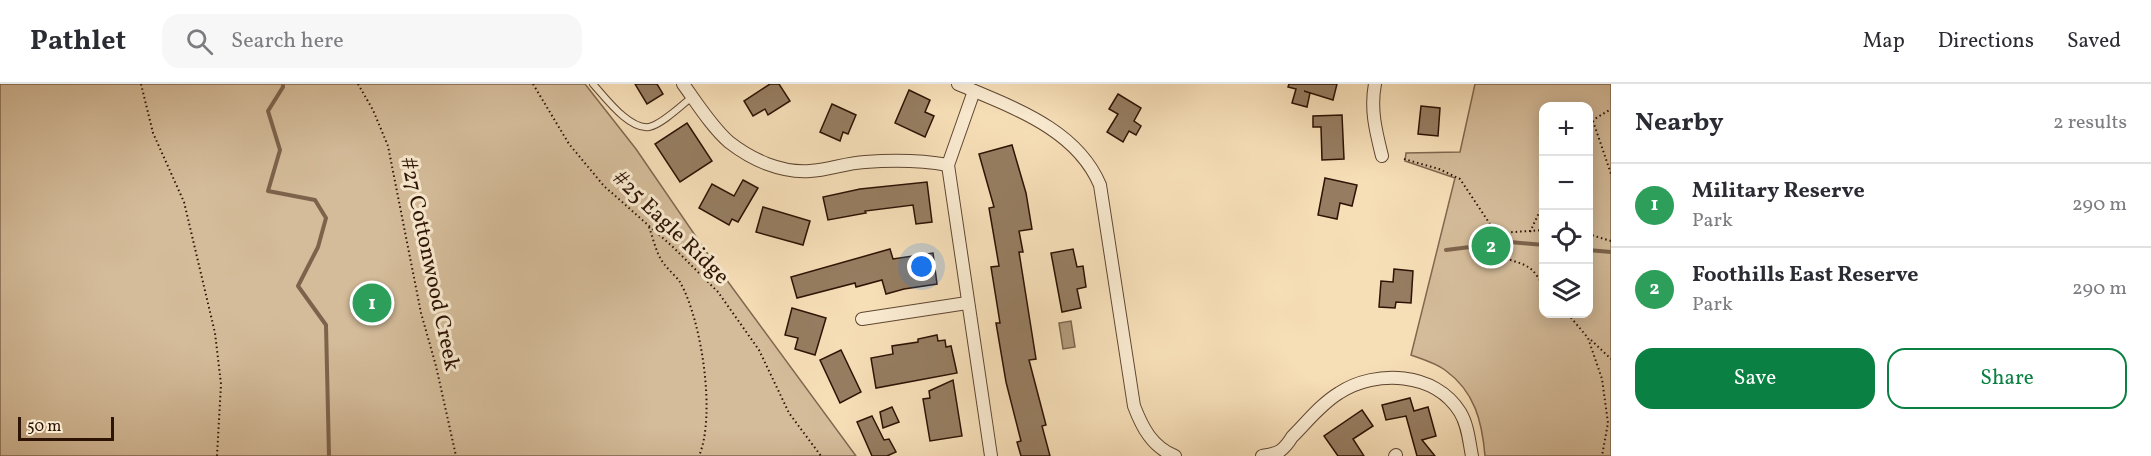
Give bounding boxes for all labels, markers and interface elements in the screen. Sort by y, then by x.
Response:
search box [162,14,582,68]
text: Pathlet [30,22,126,61]
icon: search [183,25,216,58]
text: Search here [231,26,344,57]
text: Map [1863,27,1905,56]
text: Directions [1938,27,2034,56]
text: Saved [2067,27,2121,56]
map controls [1539,102,1593,318]
button: + [1539,102,1593,156]
text: Nearby [1635,105,1724,141]
text: 2 results [2053,109,2127,137]
street label: #27 Cottonwood Creek [391,154,467,374]
button: − [1539,156,1593,210]
street label: #25 Eagle Ridge [604,164,736,292]
text: Military Reserve [1692,176,1865,207]
text: 1 [1650,191,1659,219]
text: 290 m [2072,191,2127,219]
text: Park [1692,207,1733,235]
button: locate [1539,210,1593,264]
pin: 2 [1472,224,1510,268]
your location [907,252,936,281]
text: Foothills East Reserve [1692,260,1919,291]
button: layers [1539,264,1593,318]
text: 2 [1649,275,1660,303]
text: 290 m [2072,275,2127,303]
pin: 1 [352,280,392,326]
text: Park [1692,291,1733,319]
button: Save [1635,348,1875,409]
button: Share [1887,348,2127,409]
scale bar [18,414,114,442]
text: 50 m [27,416,61,438]

